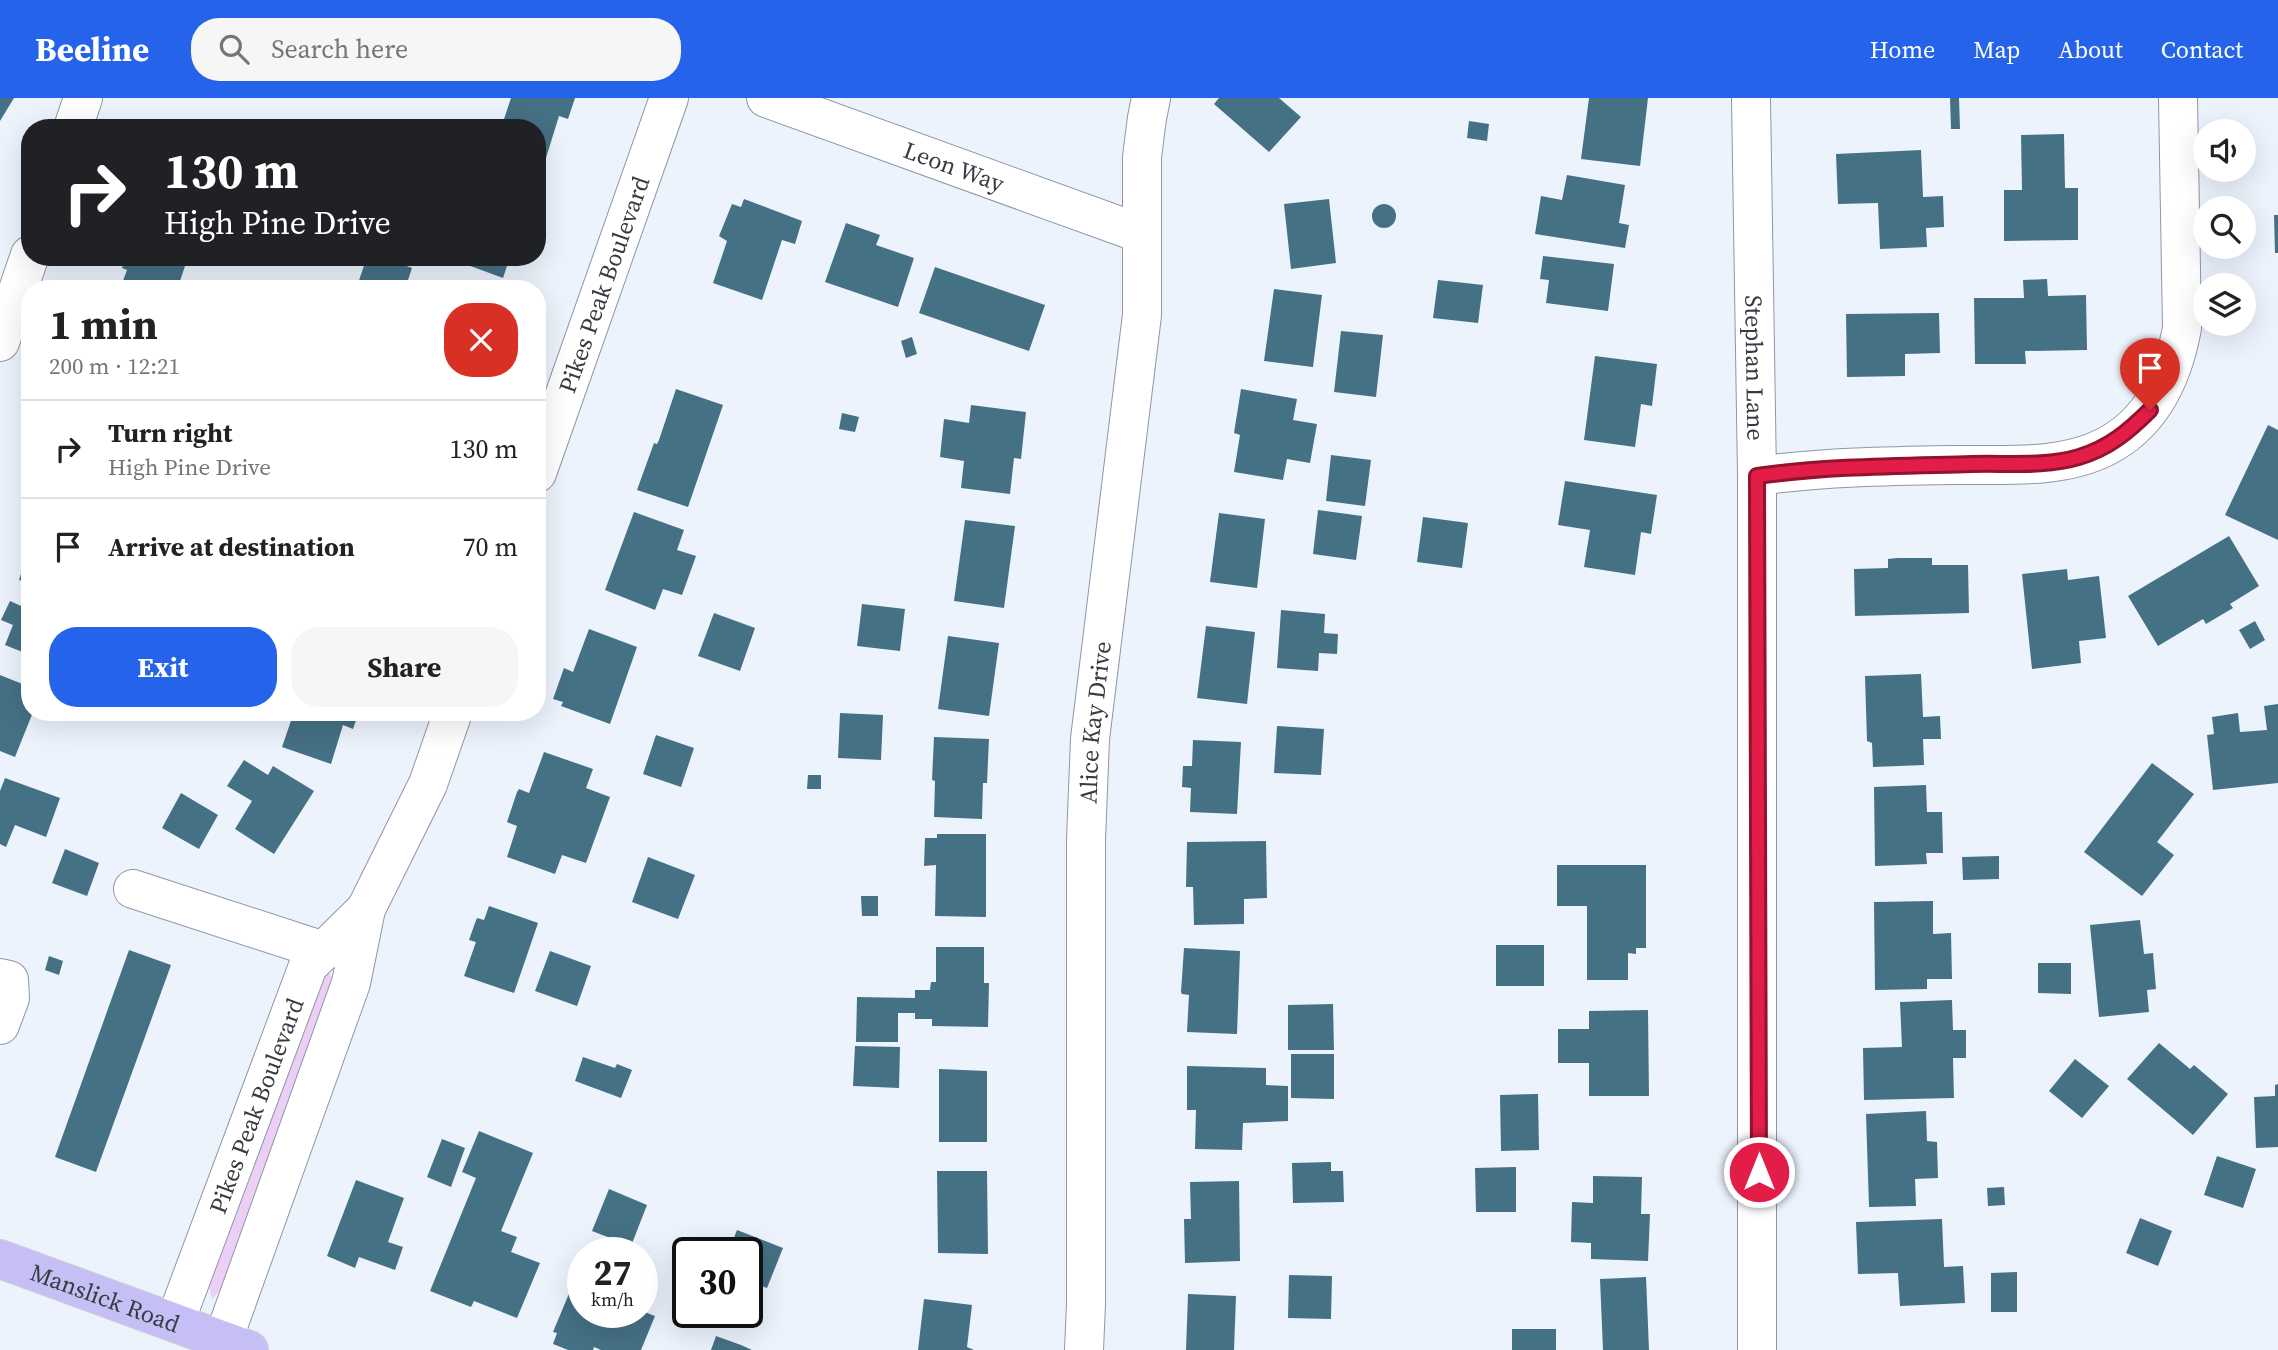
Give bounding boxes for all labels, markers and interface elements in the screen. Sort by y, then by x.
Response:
search box [191,18,681,81]
text: Beeline [35,27,149,72]
icon: search [215,30,253,68]
text: Search here [271,31,408,67]
text: Home [1870,33,1935,66]
text: Map [1973,33,2020,66]
text: About [2058,33,2123,66]
text: Contact [2161,33,2243,66]
map controls [2193,119,2256,336]
button: sound [2193,119,2256,182]
street label: Leon Way [899,133,1010,200]
text: 130 m [164,137,299,204]
icon: right [49,147,140,238]
street label: Pikes Peak Boulevard [550,171,657,397]
button: search [2193,196,2256,259]
text: High Pine Drive [164,201,391,245]
button: layers [2193,273,2256,336]
text: 1 min [49,295,158,353]
street label: Stephan Lane [1738,295,1773,441]
button: close [444,303,518,377]
pin [2120,338,2180,410]
icon: arrive [2131,349,2169,387]
text: 200 m · 12:21 [49,350,180,382]
text: Turn right [108,415,232,451]
icon: right [49,430,87,468]
text: 130 m [450,431,518,467]
text: High Pine Drive [108,451,271,483]
icon: arrive [49,528,87,566]
text: Arrive at destination [108,529,355,565]
text: 70 m [463,529,518,565]
button: Exit [49,627,277,707]
button: Share [291,627,518,707]
street label: Alice Kay Drive [1071,639,1118,804]
street label: Pikes Peak Boulevard [201,993,311,1218]
position arrow [1722,1135,1796,1209]
speed limit sign: 30 [672,1237,763,1328]
text: 27 [594,1249,631,1297]
street label: Manslick Road [26,1255,185,1340]
text: km/h [591,1287,634,1312]

